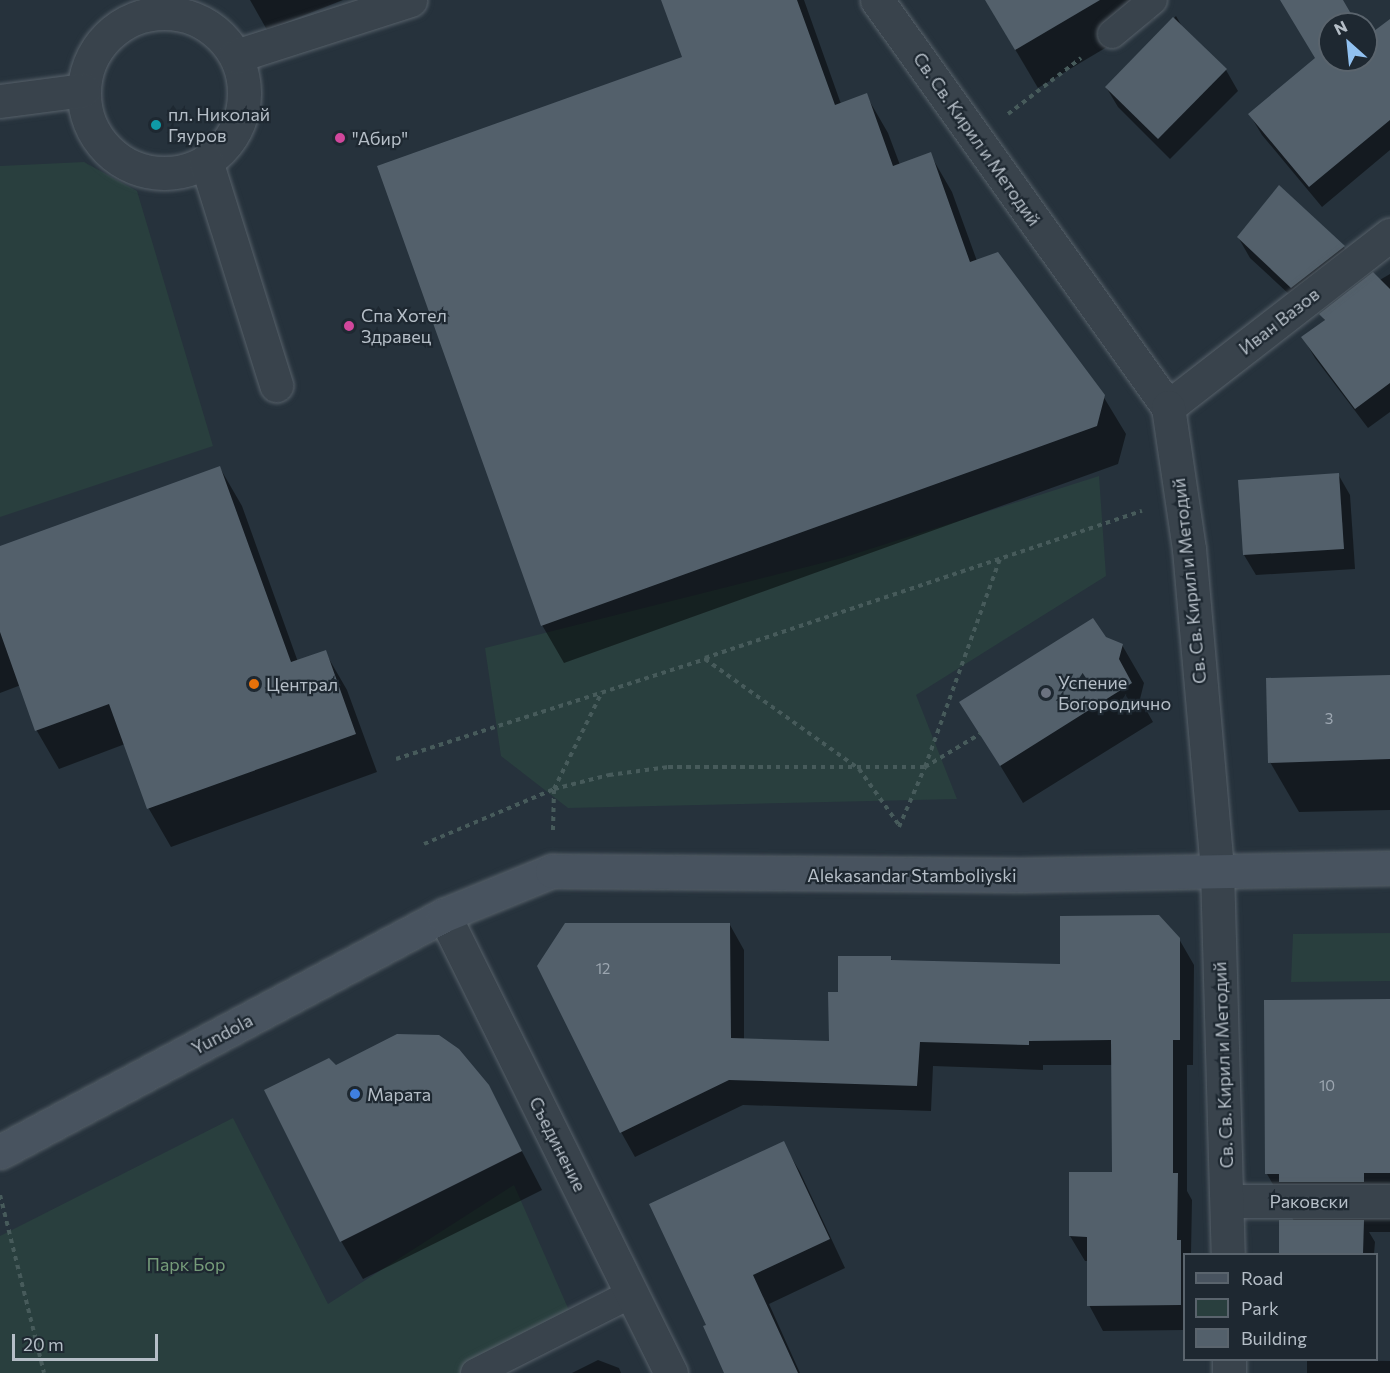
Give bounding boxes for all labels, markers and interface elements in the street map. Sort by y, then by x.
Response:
north arrow [1318,12,1378,72]
text: N [1331,16,1350,38]
street label: Св. Св. Кирил и Методий [909,48,1045,230]
place label: пл. Николай Гяуров [168,104,270,146]
marker: пл. Николай Гяуров [149,118,163,132]
place label: "Абир" [352,127,408,149]
marker: "Абир" [333,131,347,145]
street label: Иван Вазов [1234,283,1324,359]
place label: Спа Хотел Здравец [361,305,447,348]
marker: Спа Хотел Здравец [342,319,356,333]
street label: Св. Св. Кирил и Методий [1167,477,1211,685]
place label: Успение Богородично [1058,672,1171,714]
place label: Централ [266,673,338,695]
marker: Централ [247,677,261,691]
marker: Успение Богородично [1039,686,1053,700]
house number: 3 [1325,710,1333,728]
street label: Alekasandar Stamboliyski [807,864,1017,886]
house number: 12 [596,960,610,978]
street label: Св. Св. Кирил и Методий [1209,961,1237,1169]
street label: Yundola [188,1009,256,1059]
house number: 10 [1319,1077,1335,1095]
place label: Марата [367,1083,431,1105]
marker: Марата [348,1087,362,1101]
street label: Съединение [525,1093,591,1195]
street label: Раковски [1270,1190,1348,1212]
park label: Парк Бор [147,1253,225,1275]
legend [1183,1253,1378,1361]
text: Road [1241,1267,1283,1289]
text: Park [1241,1297,1279,1319]
scale bar [15,1322,160,1360]
text: Building [1241,1327,1307,1349]
text: 20 m [23,1333,64,1355]

